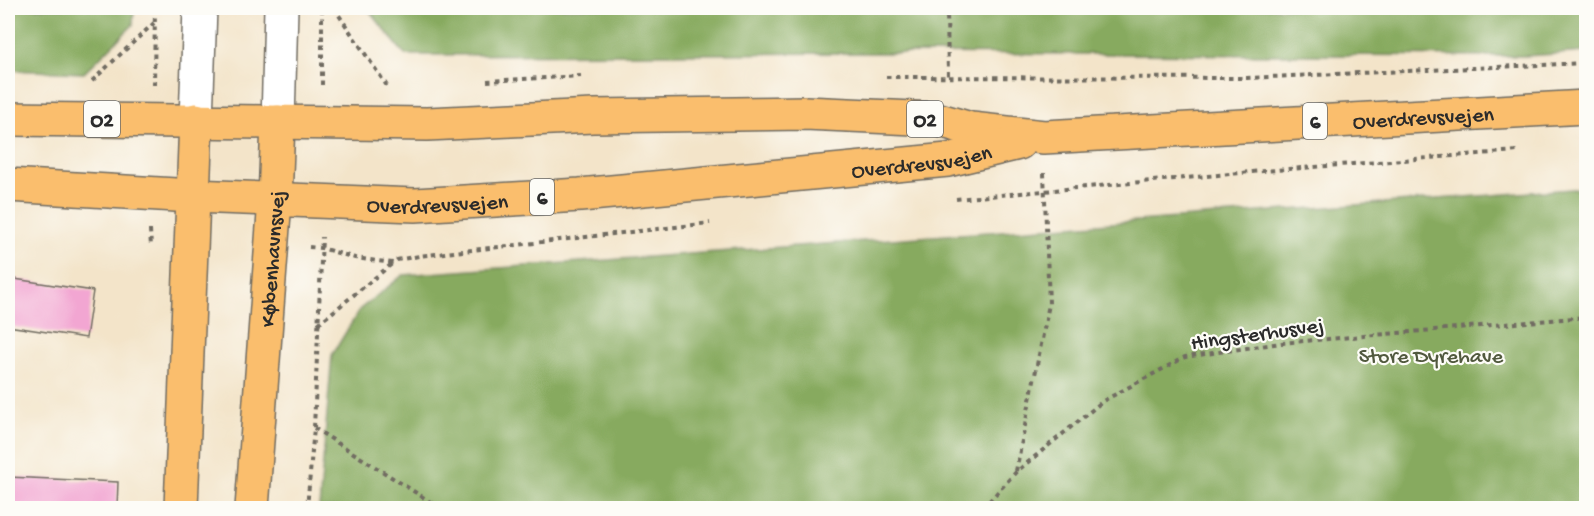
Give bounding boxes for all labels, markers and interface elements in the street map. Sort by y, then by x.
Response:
road number: O2 [84,101,120,137]
road number: O2 [907,101,943,137]
road number: 6 [1303,103,1327,139]
street label: Overdrevsvejen [1352,103,1495,137]
street label: Overdrevsvejen [850,141,995,186]
road number: 6 [530,179,554,215]
street label: Københavnsvej [257,190,292,328]
street label: Overdrevsvejen [366,190,510,222]
street label: Hingsterhusvej [1189,314,1326,358]
park label: Store Dyrehave [1359,345,1504,371]

